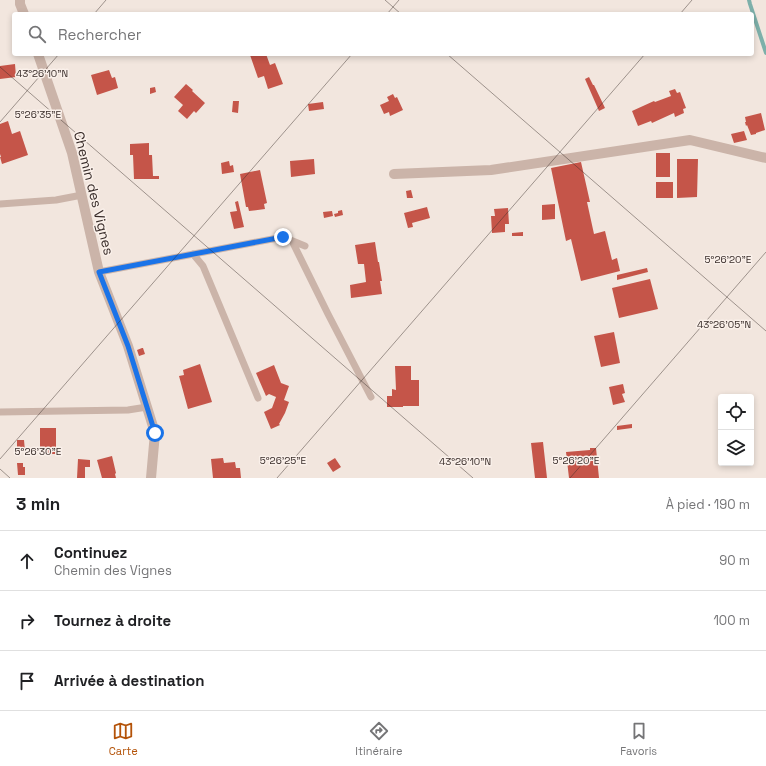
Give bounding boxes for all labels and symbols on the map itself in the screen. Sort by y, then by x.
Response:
text: 43°26'10"N [16,67,68,80]
text: 5°26'35"E [15,108,62,121]
street label: Chemin des Vignes [70,129,118,257]
route end [274,228,292,246]
text: 5°26'20"E [705,253,752,266]
text: 43°26'05"N [697,318,751,331]
route start [146,424,164,442]
text: 5°26'30"E [15,445,62,458]
text: 5°26'25"E [260,454,307,467]
text: 5°26'20"E [553,454,600,467]
text: 43°26'10"N [439,455,491,468]

